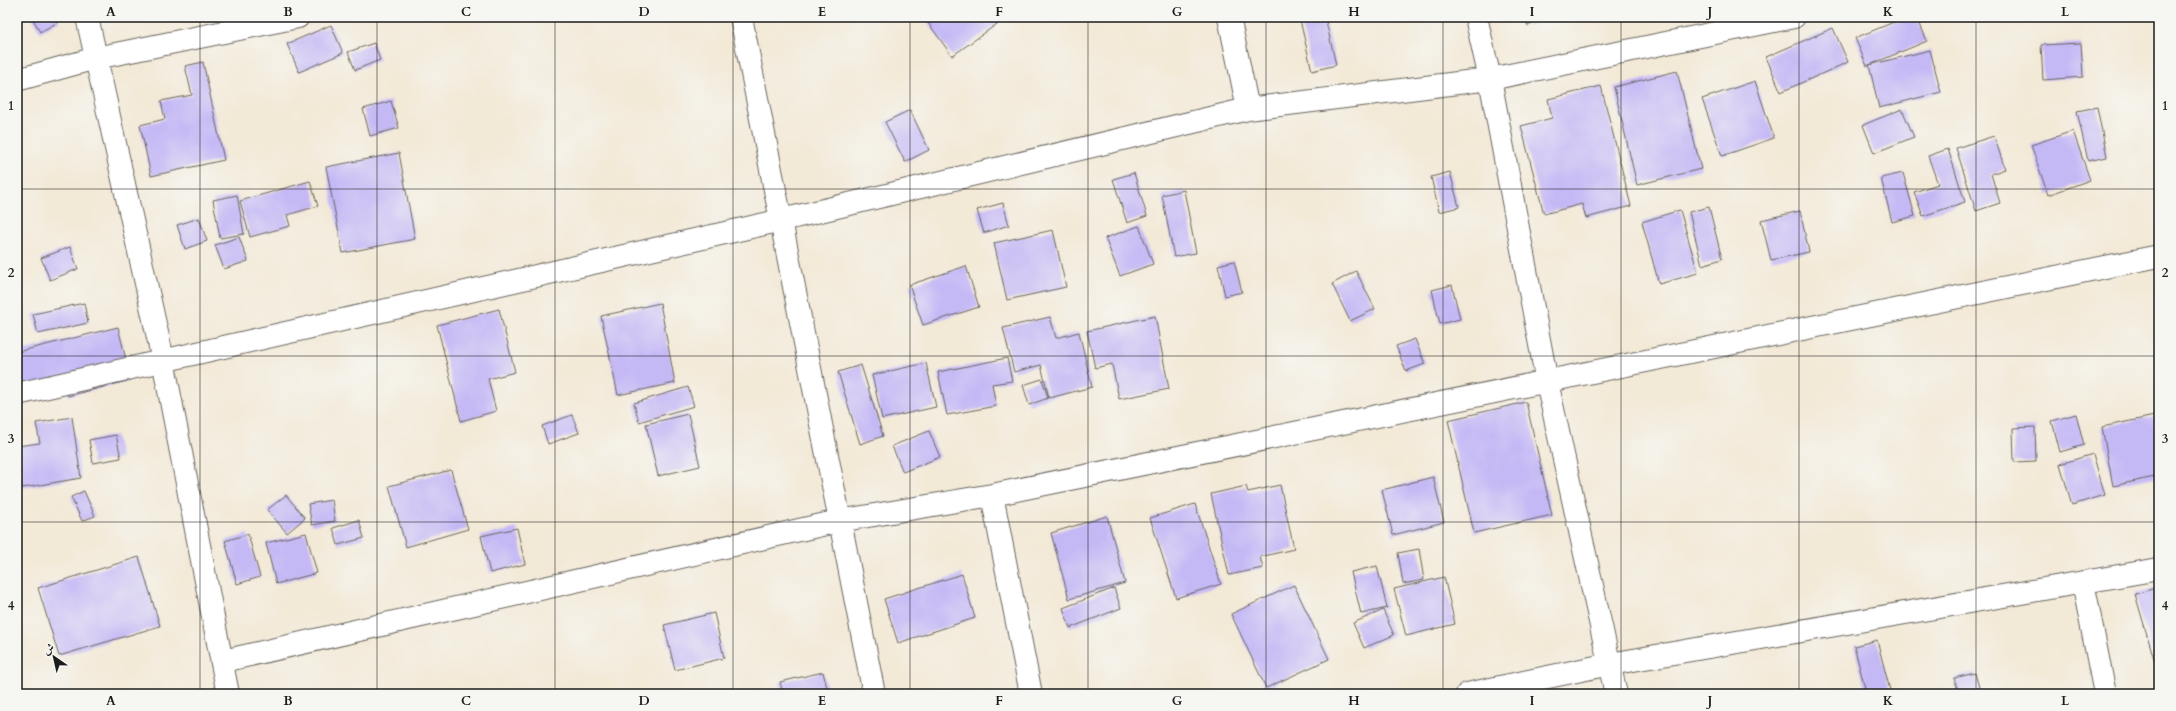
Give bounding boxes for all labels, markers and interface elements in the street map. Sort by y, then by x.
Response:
text: A [106,3,116,21]
text: B [283,3,293,21]
text: C [461,3,471,21]
text: D [638,3,650,21]
text: E [818,3,826,21]
text: F [995,3,1003,21]
text: G [1172,3,1183,21]
text: H [1348,3,1360,21]
text: I [1529,3,1535,21]
text: J [1706,3,1713,21]
text: K [1883,3,1894,21]
text: L [2061,3,2070,21]
text: 1 [8,97,14,115]
text: 1 [2162,97,2168,115]
text: 2 [8,264,15,282]
text: 2 [2162,264,2169,282]
text: 3 [8,430,15,448]
text: 3 [2162,430,2169,448]
text: 4 [8,597,15,615]
text: 4 [2162,597,2169,615]
north arrow [34,637,74,677]
text: ش [40,640,57,658]
text: A [106,692,116,710]
text: B [283,692,293,710]
text: C [461,692,471,710]
text: D [638,692,650,710]
text: E [818,692,826,710]
text: F [995,692,1003,710]
text: G [1172,692,1183,710]
text: H [1348,692,1360,710]
text: I [1529,692,1535,710]
text: J [1706,692,1713,710]
text: K [1883,692,1894,710]
text: L [2061,692,2070,710]

